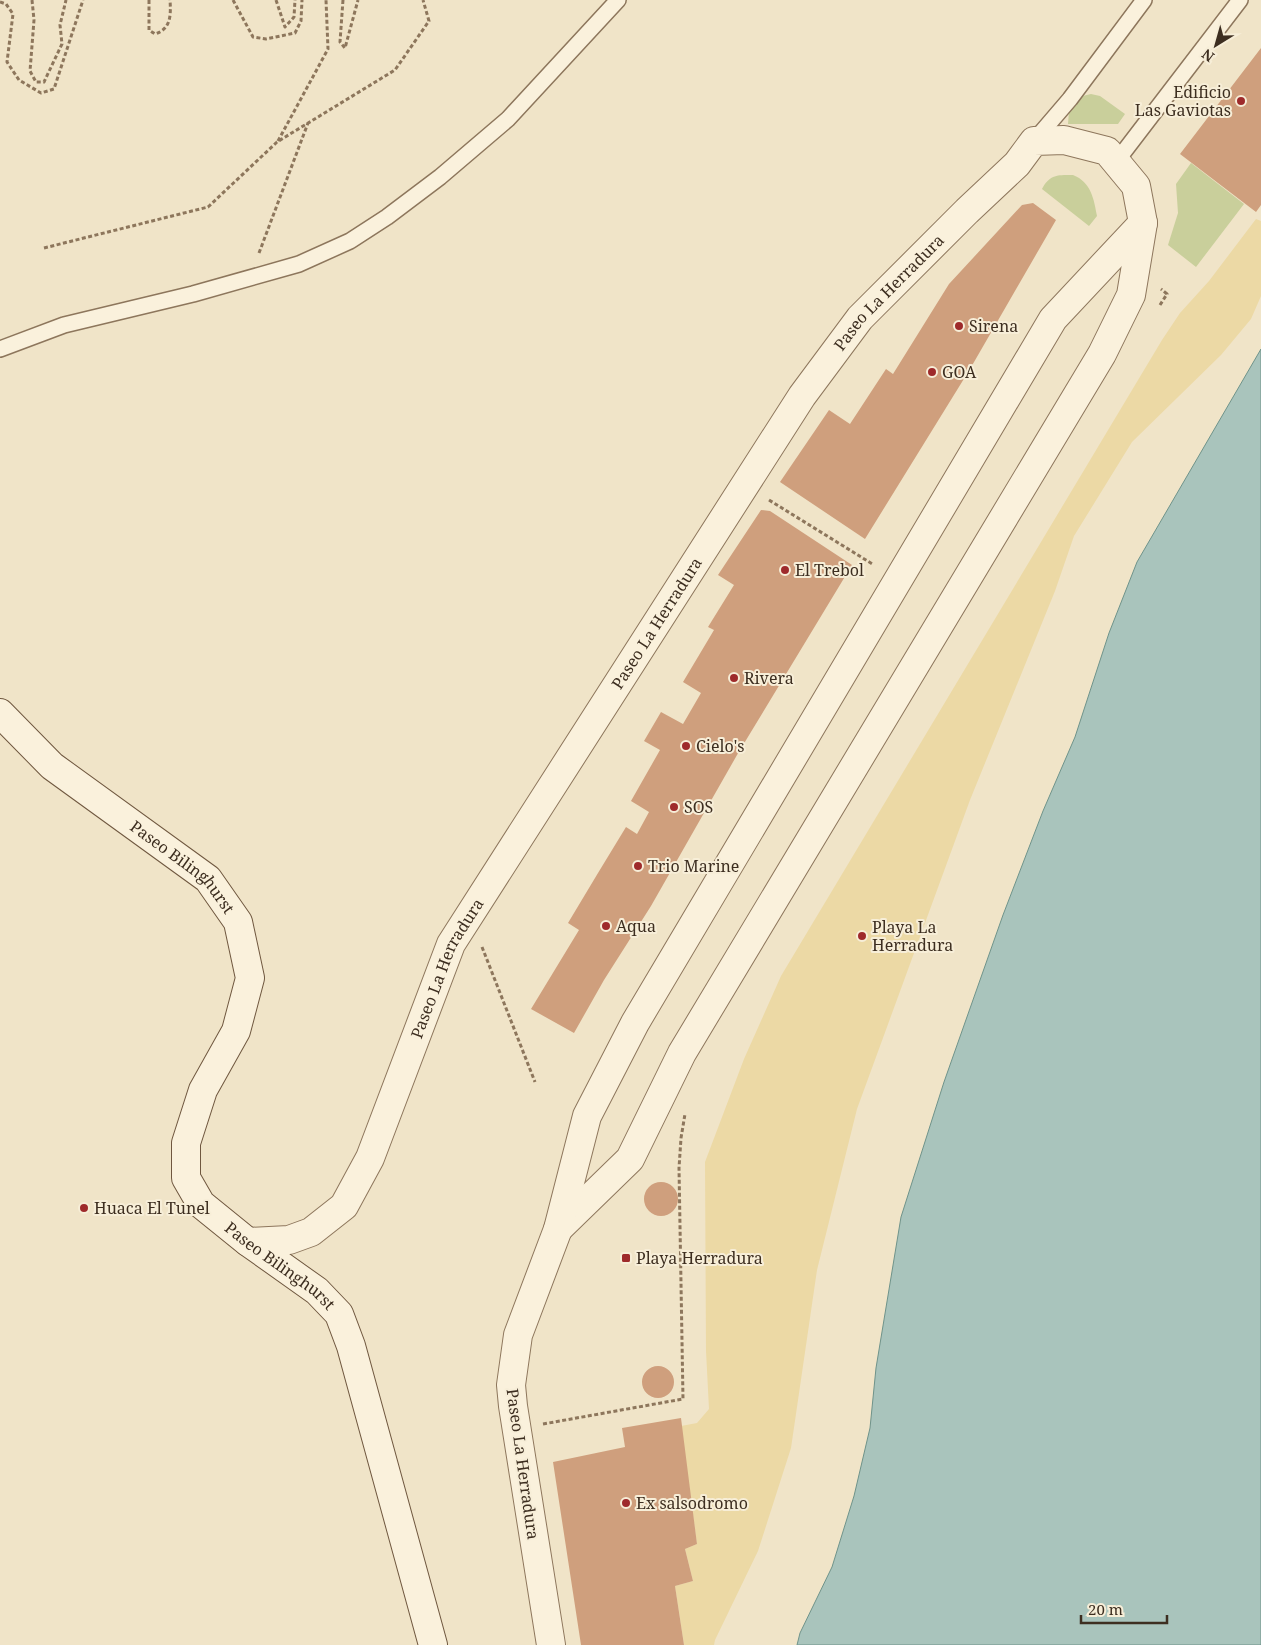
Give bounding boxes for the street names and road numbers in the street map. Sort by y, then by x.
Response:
street label: Paseo La Herradura [828,229,949,355]
street label: Paseo La Herradura [606,553,707,693]
street label: Paseo Bilinghurst [126,815,240,918]
street label: Paseo La Herradura [405,894,488,1041]
street label: Paseo Bilinghurst [220,1217,340,1315]
street label: Paseo La Herradura [502,1387,544,1541]

